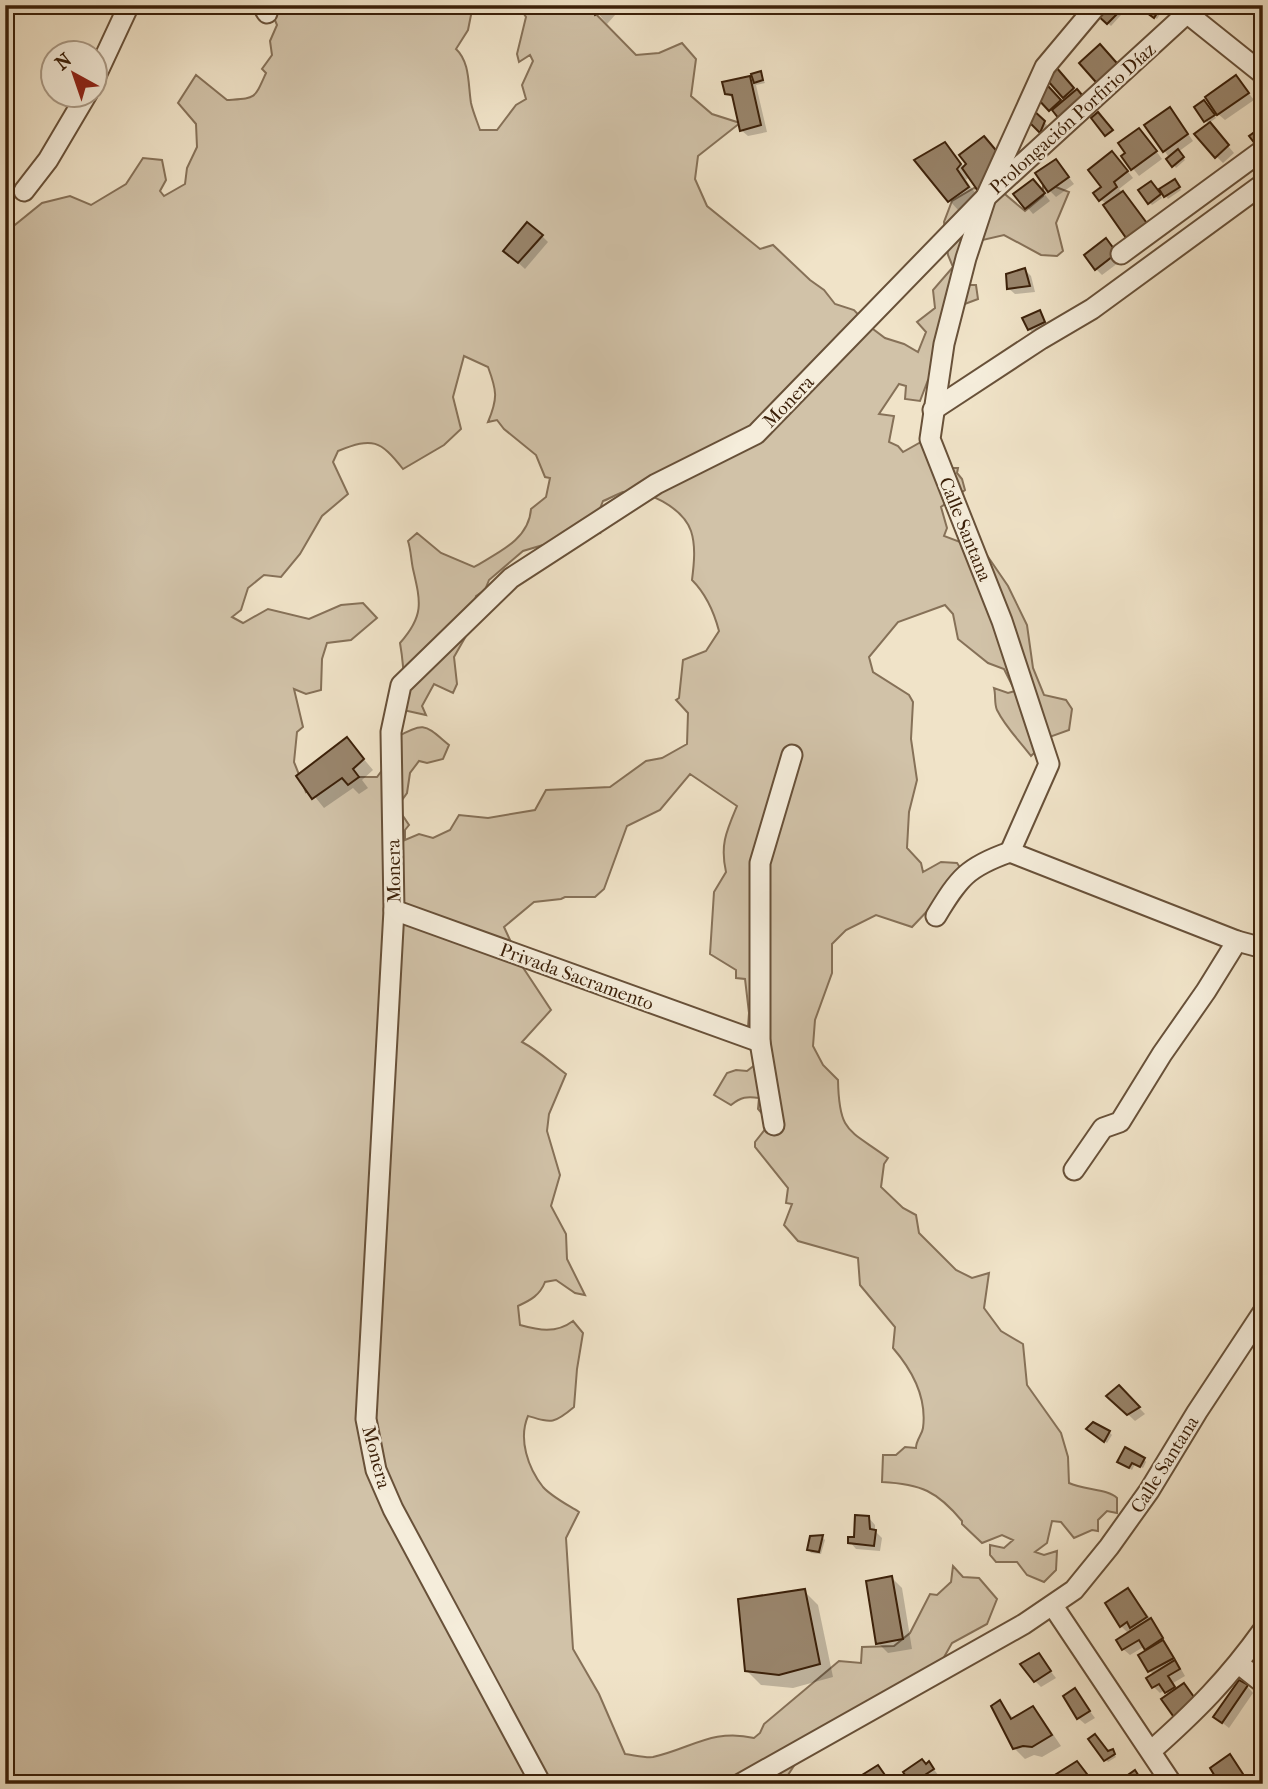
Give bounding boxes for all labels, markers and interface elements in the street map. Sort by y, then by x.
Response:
north arrow [38,38,108,108]
street label: Prolongación Porfirio Díaz [985,38,1160,199]
text: N [51,48,77,75]
street label: Monera [759,371,819,432]
street label: Calle Santana [934,474,996,585]
street label: Monera [382,839,406,903]
street label: Privada Sacramento [497,939,657,1015]
street label: Calle Santana [1126,1412,1204,1517]
street label: Monera [357,1424,395,1491]

